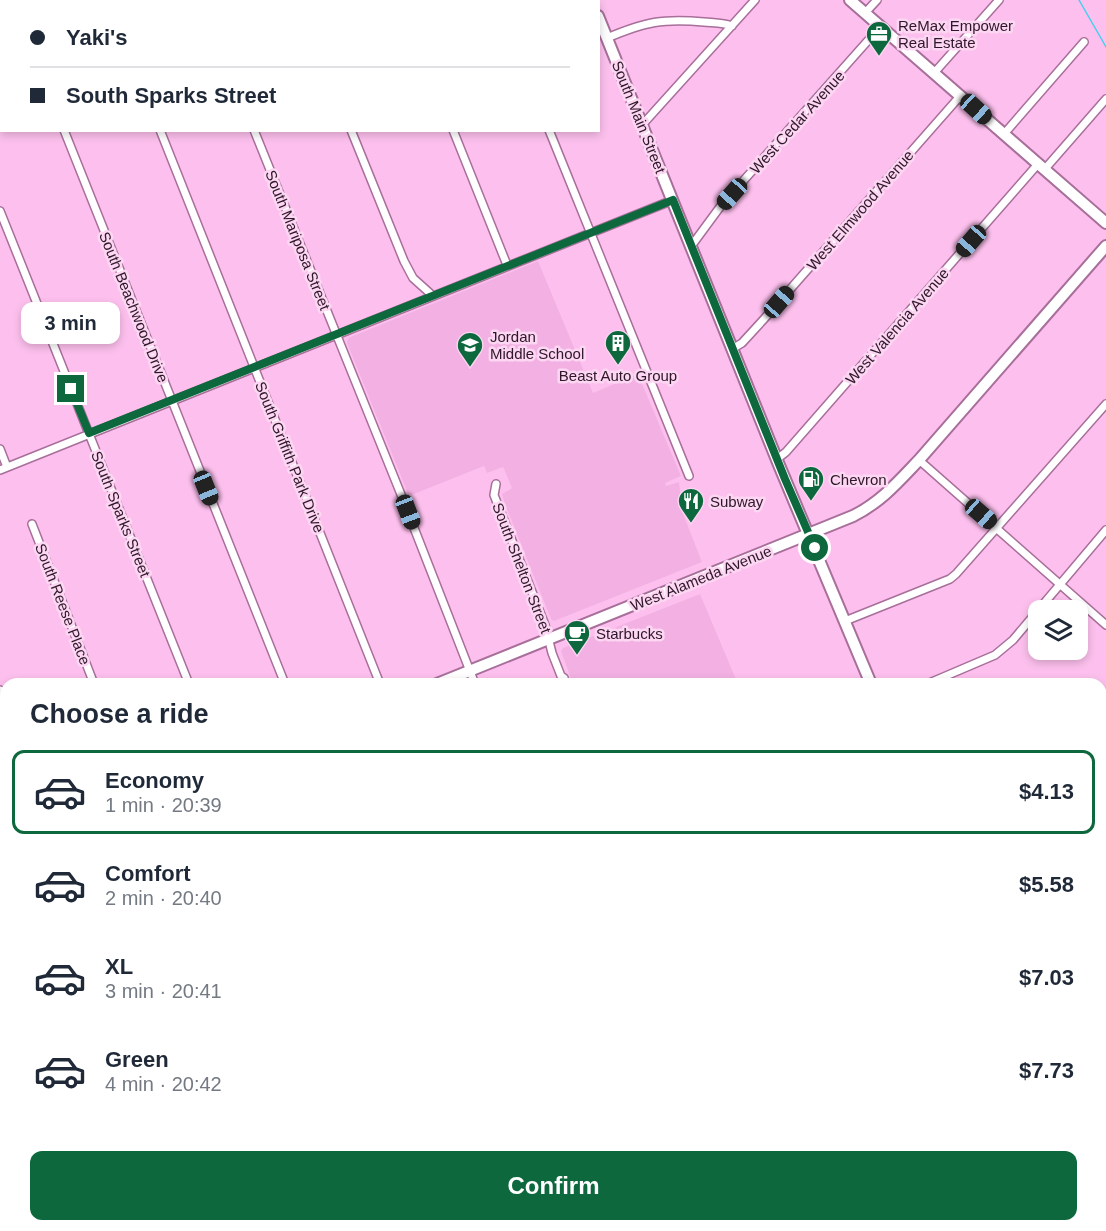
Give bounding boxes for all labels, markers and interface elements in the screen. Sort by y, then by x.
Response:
place label: ReMax Empower Real Estate [898,17,1013,51]
office icon: ReMax Empower Real Estate [864,19,894,57]
text: Yaki's [66,25,128,50]
street label: South Main Street [609,58,670,177]
street label: West Cedar Avenue [746,67,848,177]
text: South Sparks Street [66,83,276,108]
car [957,90,995,128]
street label: West Elmwood Avenue [803,146,917,274]
street label: South Mariposa Street [262,168,334,313]
car [713,175,751,213]
car [952,222,990,260]
street label: South Beachwood Drive [96,229,172,385]
street label: West Valencia Avenue [842,264,952,388]
car [760,283,798,321]
callout: 3 min [22,302,121,344]
text: 3 min [44,312,97,334]
place label: Jordan Middle School [490,328,584,362]
building icon: Beast Auto Group [603,328,633,366]
school or university icon: Jordan Middle School [455,330,485,368]
place label: Beast Auto Group [559,367,677,384]
route end [57,375,84,402]
street label: South Griffith Park Drive [252,379,328,535]
street label: South Sparks Street [88,449,154,580]
fuel station icon: Chevron [796,464,826,502]
car [191,468,221,508]
place label: Chevron [830,471,887,488]
restaurant icon: Subway [676,486,706,524]
car [393,492,423,532]
place label: Subway [710,493,764,510]
car [962,495,1000,533]
street label: South Shelton Street [489,500,555,636]
route start [801,534,828,561]
street label: South Reese Place [32,541,94,667]
street label: West Alameda Avenue [628,542,774,614]
map controls [1028,600,1088,660]
button: layers [1028,600,1088,660]
cafe icon: Starbucks [562,618,592,656]
place label: Starbucks [596,625,663,642]
text: Choose a ride [30,699,209,729]
icon: car [33,765,87,819]
text: Economy [105,768,204,793]
text: $4.13 [1019,779,1074,804]
text: 1 min · 20:39 [105,794,222,816]
icon: car [33,858,87,912]
text: Comfort [105,861,191,886]
text: $5.58 [1019,872,1074,897]
text: 2 min · 20:40 [105,887,222,909]
icon: car [33,951,87,1005]
text: XL [105,954,133,979]
text: $7.03 [1019,965,1074,990]
text: 3 min · 20:41 [105,980,222,1002]
icon: car [33,1044,87,1098]
text: Green [105,1047,169,1072]
text: $7.73 [1019,1058,1074,1083]
text: 4 min · 20:42 [105,1073,222,1095]
button: Confirm [30,1151,1077,1220]

